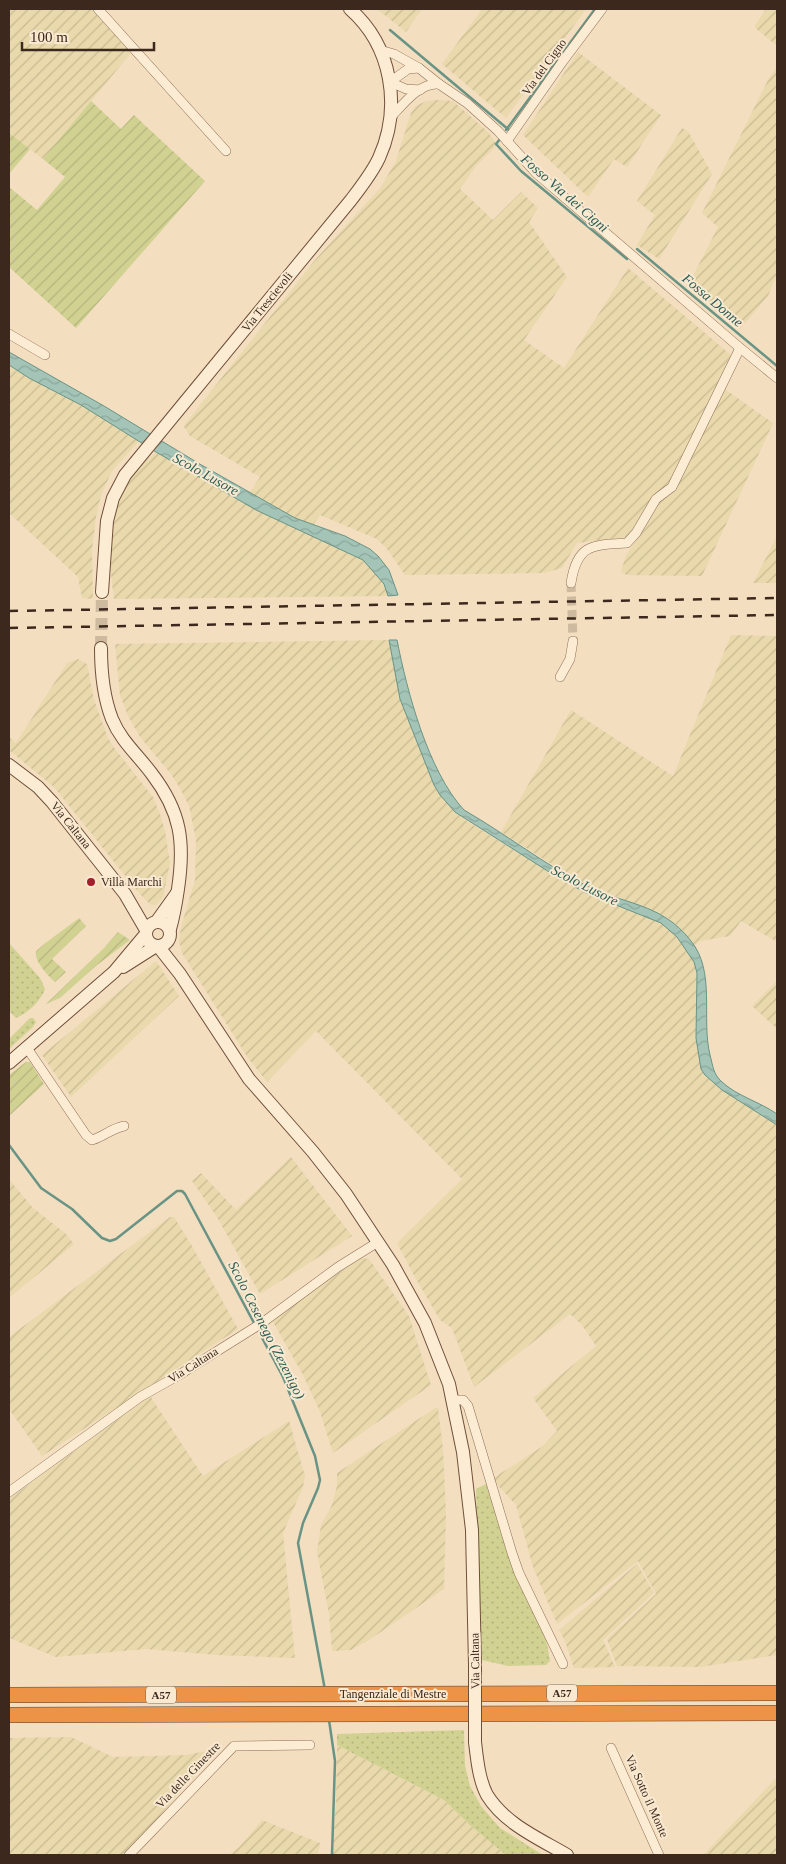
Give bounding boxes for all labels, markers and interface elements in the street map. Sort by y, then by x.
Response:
scale bar [22,20,155,52]
text: 100 m [30,29,68,45]
street label: Via del Cigno [519,36,569,98]
water label: Fosso Via dei Cigni [517,151,611,235]
street label: Via Trescievoli [239,269,296,335]
water label: Fossa Donne [679,270,746,330]
water label: Scolo Lusore [170,450,241,499]
street label: Via Caltana [48,799,95,852]
water label: Scolo Lusore [549,862,621,909]
place label: Villa Marchi [101,875,163,889]
marker: Villa Marchi [85,876,97,888]
water label: Scolo Cesenego (Zezenigo) [224,1259,308,1402]
street label: Via Caltana [165,1344,221,1386]
street label: Via Caltana [467,1632,482,1689]
road number: A57 [547,1685,577,1702]
road number: A57 [146,1686,176,1704]
street label: Tangenziale di Mestre [340,1687,446,1701]
street label: Via delle Ginestre [153,1739,223,1811]
street label: Via Sotto il Monte [623,1753,671,1839]

